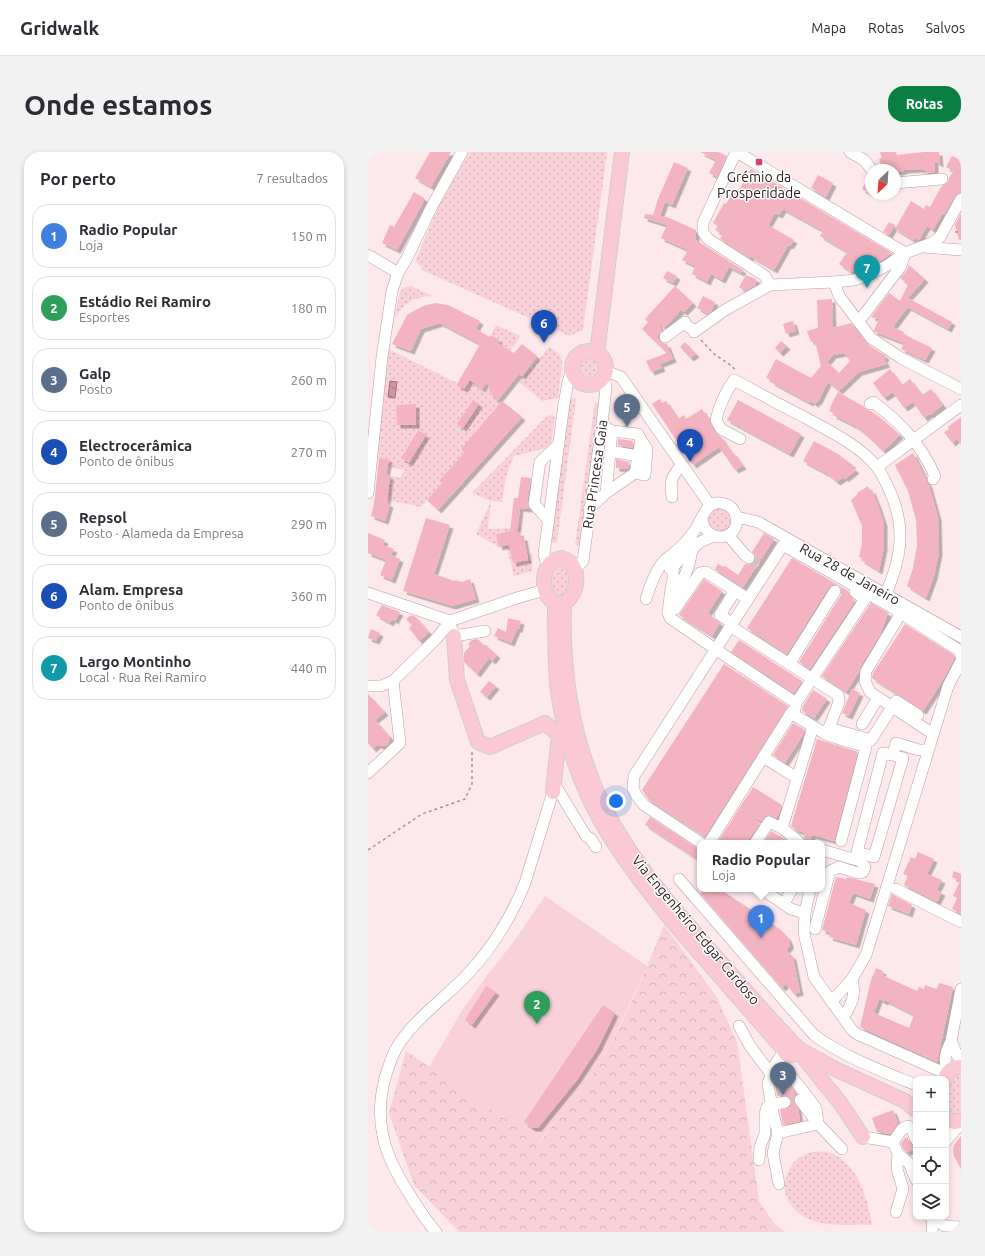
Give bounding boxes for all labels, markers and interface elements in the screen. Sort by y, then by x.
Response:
text: Gridwalk [20,17,99,39]
text: Mapa [811,20,846,36]
text: Rotas [868,20,904,36]
text: Salvos [926,20,965,36]
button: Rotas [888,86,961,122]
text: Onde estamos [24,89,212,120]
marker: Grémio da Prosperidade [754,157,764,167]
north arrow [865,164,901,200]
text: Por perto [40,169,116,188]
place label: Grémio da Prosperidade [717,169,801,201]
text: 7 resultados [257,171,328,185]
text: Radio Popular [79,221,178,238]
text: 1 [50,229,58,243]
text: 150 m [291,229,327,243]
text: Loja [79,238,103,252]
pin: 7 [854,255,880,288]
text: Estádio Rei Ramiro [79,293,211,310]
text: 2 [50,301,58,315]
text: 180 m [291,301,327,315]
text: Esportes [79,310,130,324]
pin: 6 [531,310,557,343]
text: Galp [79,365,111,382]
text: 3 [50,373,58,387]
text: 260 m [291,373,327,387]
text: Posto [79,382,113,396]
pin: 5 [614,394,640,427]
street label: Rua Princesa Gaia [579,418,611,530]
pin: 4 [677,429,703,462]
text: Electrocerâmica [79,437,192,454]
text: 4 [50,445,58,459]
text: 270 m [291,445,327,459]
text: Ponto de ônibus [79,454,174,468]
text: Repsol [79,509,127,526]
text: 5 [50,517,58,531]
text: 290 m [291,517,327,531]
text: Posto · Alameda da Empresa [79,526,244,540]
street label: Rua 28 de Janeiro [797,540,903,608]
text: Alam. Empresa [79,581,183,598]
text: 6 [50,589,58,603]
text: 360 m [291,589,327,603]
text: Ponto de ônibus [79,598,174,612]
text: Largo Montinho [79,653,191,670]
text: 7 [50,661,58,675]
text: 440 m [291,661,327,675]
text: Local · Rua Rei Ramiro [79,670,207,684]
your location [606,791,626,811]
popup [697,840,825,892]
text: Radio Popular [712,851,810,868]
street label: Via Engenheiro Edgar Cardoso [629,852,763,1008]
text: Loja [712,868,736,882]
pin: 1 [748,905,774,938]
pin: 2 [524,991,550,1024]
pin: 3 [770,1062,796,1095]
map controls [913,1076,949,1220]
button: + [913,1076,949,1112]
button: − [913,1112,949,1148]
button: locate [913,1148,949,1184]
button: layers [913,1184,949,1220]

